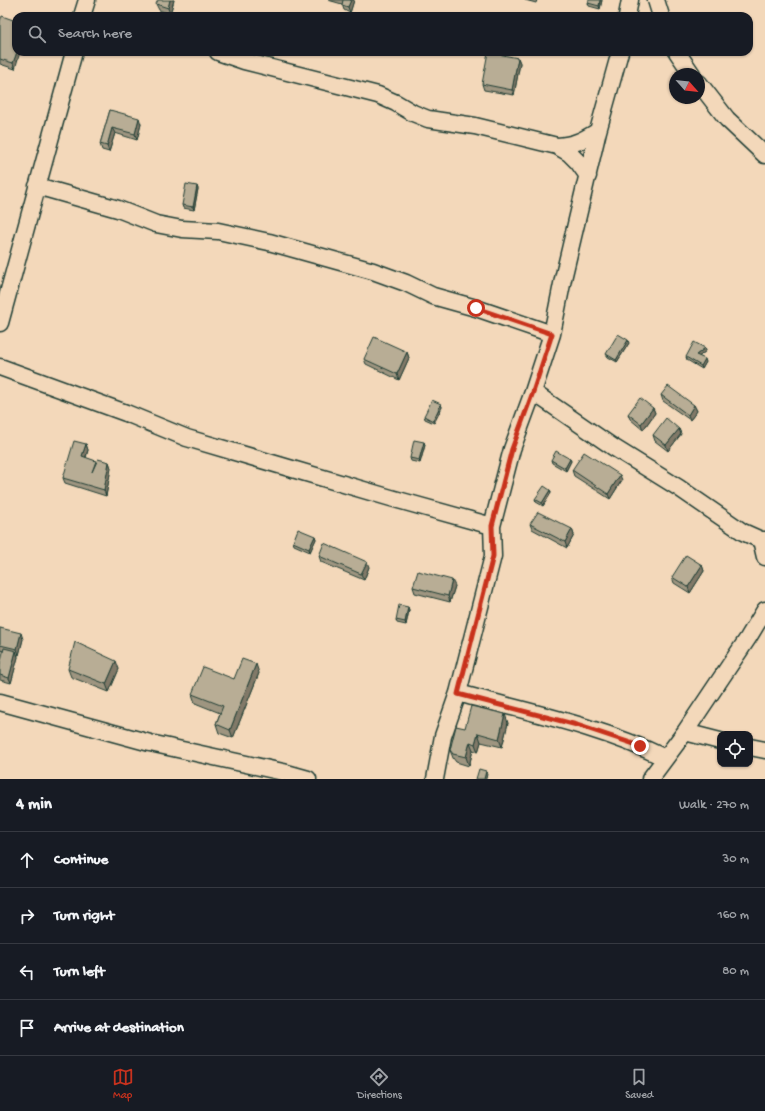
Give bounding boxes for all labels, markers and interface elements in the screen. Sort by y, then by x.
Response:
search box [12,12,753,56]
icon: search [26,23,48,45]
text: Search here [58,25,132,43]
north arrow [669,68,705,104]
route start [467,299,485,317]
map controls [717,731,753,767]
button: locate [717,731,753,767]
route end [631,737,649,755]
text: 4 min [16,795,52,815]
text: Walk · 270 m [679,798,749,813]
icon: ahead [16,849,38,871]
text: Continue [54,851,108,869]
text: 30 m [723,852,749,867]
icon: right [16,905,38,927]
text: Turn right [54,907,114,925]
text: 160 m [717,908,749,923]
icon: left [16,961,38,983]
text: Turn left [54,963,105,981]
text: 80 m [722,964,749,979]
icon: arrive [16,1017,38,1039]
text: Arrive at destination [54,1019,184,1037]
tab: Map [112,1066,134,1102]
tab: Directions [357,1066,402,1102]
tab: Saved [625,1066,653,1102]

